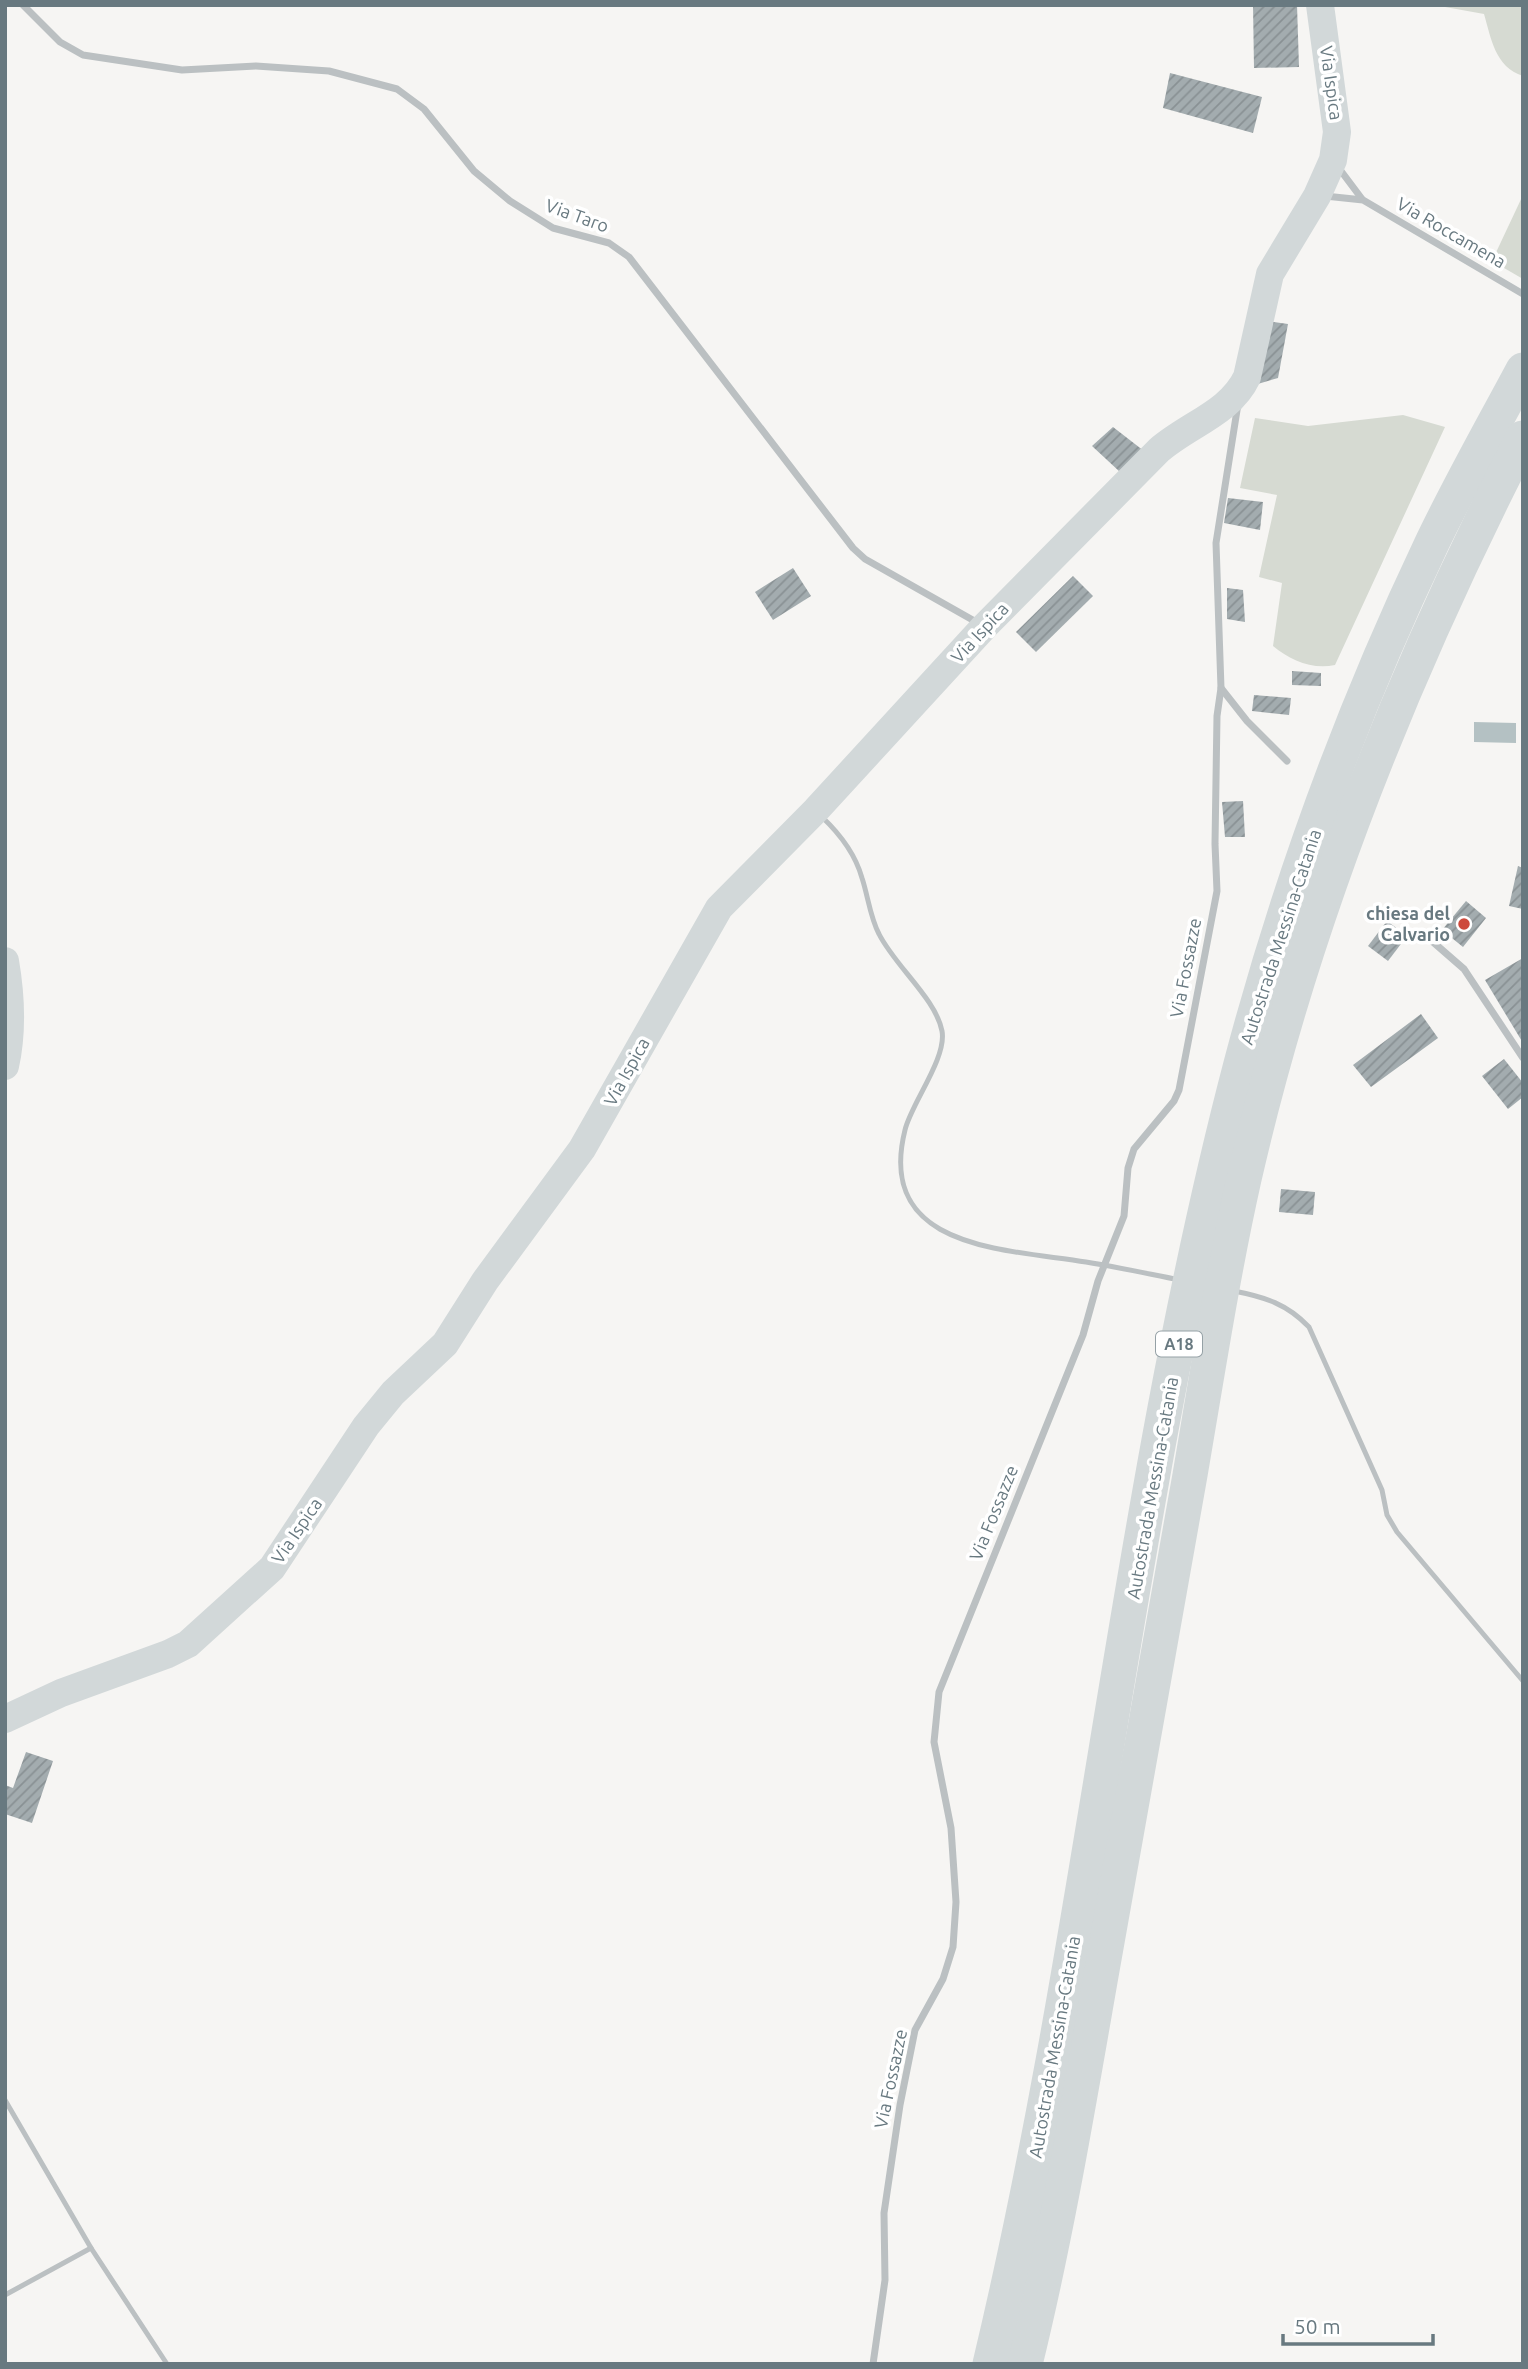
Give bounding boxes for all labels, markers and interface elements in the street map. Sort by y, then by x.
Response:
street label: Via Ispica [1317,45,1347,121]
street label: Via Roccamena [1394,193,1509,271]
street label: Via Taro [543,194,612,236]
street label: Via Ispica [946,598,1012,666]
street label: Autostrada Messina-Catania [1236,826,1324,1047]
place label: chiesa del Calvario [1366,903,1451,944]
street label: Via Fossazze [1166,916,1204,1019]
marker: chiesa del Calvario [1456,916,1472,932]
street label: Via Ispica [599,1034,653,1109]
road number: A18 [1156,1332,1202,1356]
street label: Autostrada Messina-Catania [1123,1375,1181,1600]
street label: Via Fossazze [965,1462,1021,1563]
street label: Via Ispica [267,1494,325,1567]
street label: Autostrada Messina-Catania [1025,1934,1083,2159]
street label: Via Fossazze [870,2027,910,2130]
scale bar [1283,2302,1434,2346]
text: 50 m [1294,2314,1341,2338]

